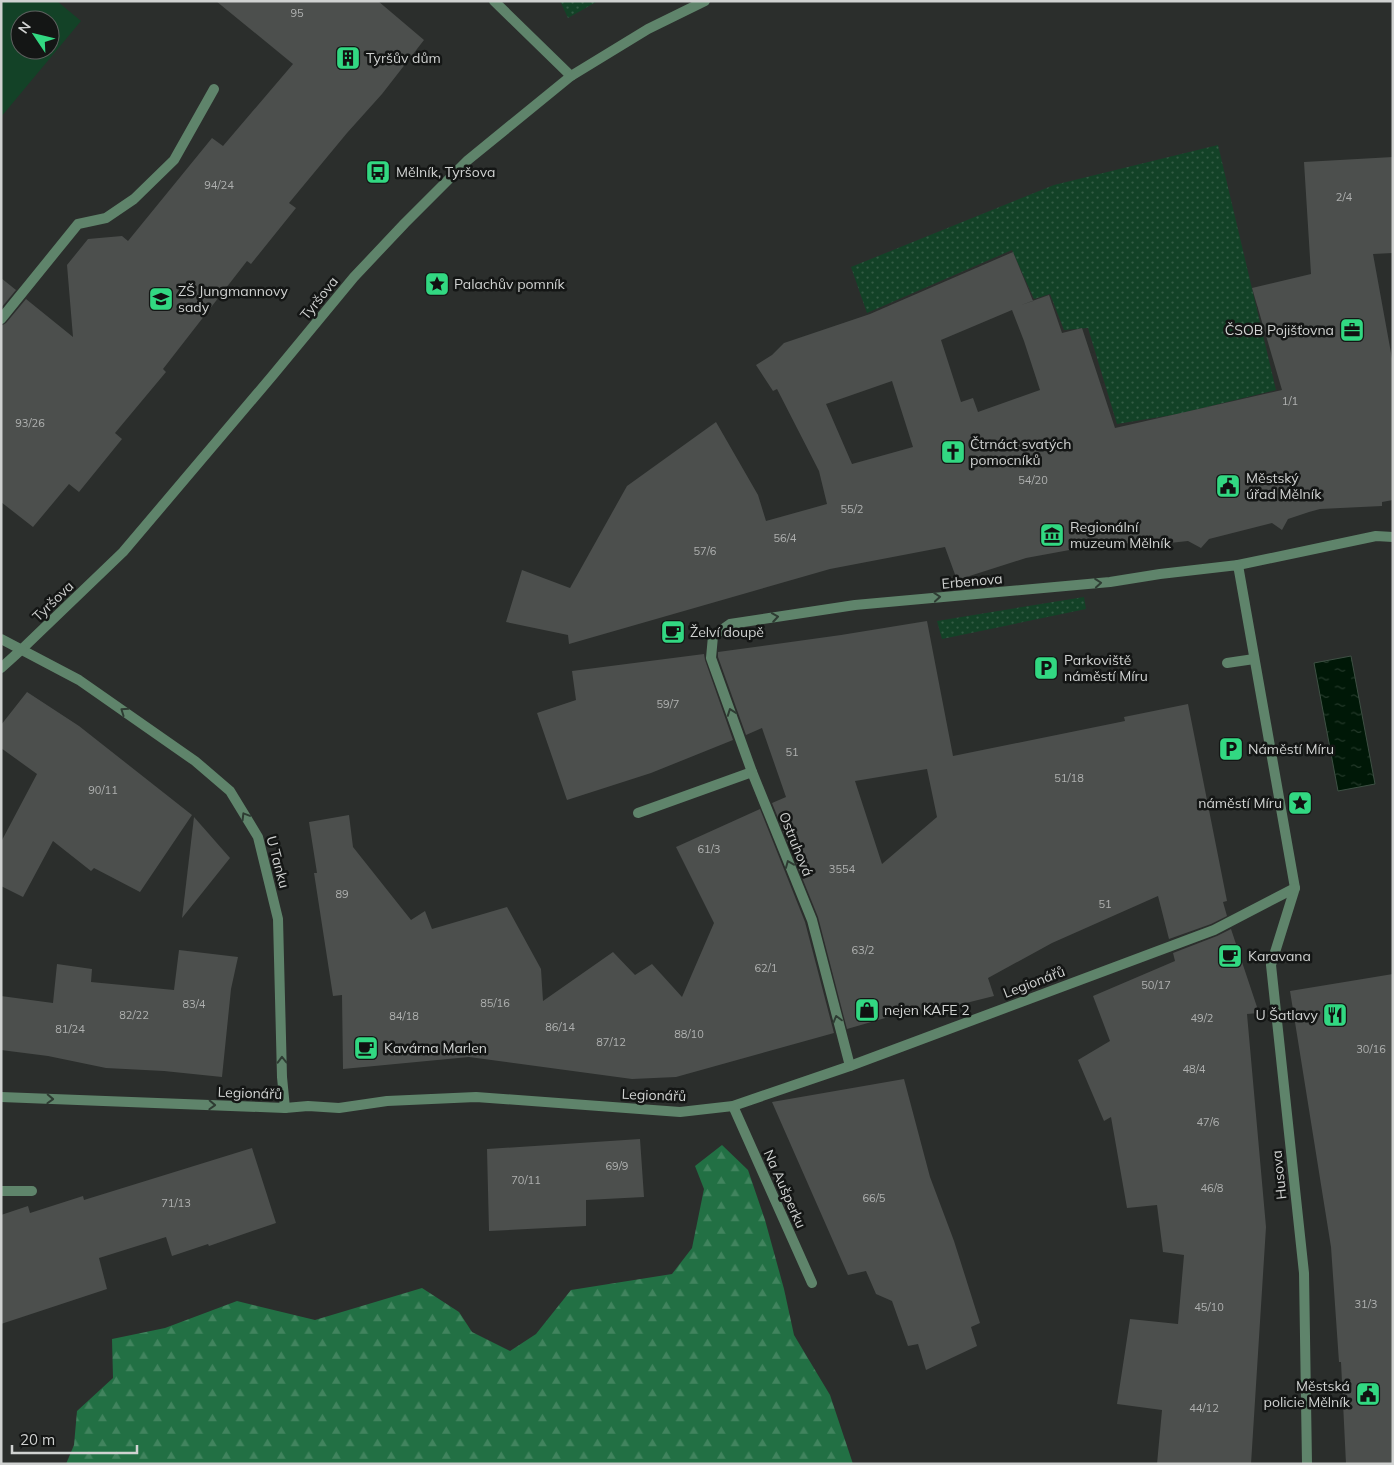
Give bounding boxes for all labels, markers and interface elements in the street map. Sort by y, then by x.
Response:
house number: 95 [290,6,304,20]
north arrow [10,10,60,60]
text: N [14,18,35,37]
building icon: Tyršův dům [335,45,361,71]
place label: Tyršův dům [366,49,441,67]
bus stop icon: Mělník, Tyršova [365,159,391,185]
place label: Mělník, Tyršova [396,163,495,181]
house number: 94/24 [204,178,234,192]
house number: 2/4 [1336,190,1353,204]
place icon: Palachův pomník [424,271,450,297]
street label: Tyršova [296,273,342,323]
place label: Palachův pomník [454,275,566,293]
place label: ZŠ Jungmannovy sady [178,282,289,316]
school or university icon: ZŠ Jungmannovy sady [148,286,174,312]
office icon: ČSOB Pojišťovna [1339,317,1365,343]
place label: ČSOB Pojišťovna [1225,321,1334,339]
house number: 1/1 [1282,394,1298,408]
house number: 93/26 [15,416,45,430]
place label: Čtrnáct svatých pomocníků [970,435,1071,469]
church icon: Čtrnáct svatých pomocníků [940,439,966,465]
place label: Městský úřad Mělník [1246,469,1322,503]
house number: 54/20 [1018,473,1048,487]
public building icon: Městský úřad Mělník [1215,473,1241,499]
house number: 55/2 [841,502,864,516]
place label: Regionální muzeum Mělník [1070,518,1172,552]
museum icon: Regionální muzeum Mělník [1039,522,1065,548]
house number: 56/4 [774,531,797,545]
house number: 57/6 [694,544,717,558]
street label: Erbenova [941,569,1003,593]
street label: Tyršova [29,577,77,625]
one-way arrow [1095,578,1103,589]
one-way arrow [933,592,941,603]
one-way arrow [771,612,780,622]
cafe icon: Želví doupě [660,619,686,645]
place label: Želví doupě [690,623,764,641]
place label: Parkoviště náměstí Míru [1064,651,1148,685]
parking icon: Parkoviště náměstí Míru [1033,655,1059,681]
house number: 59/7 [657,697,679,711]
one-way arrow [120,708,130,717]
one-way arrow [727,708,737,717]
parking icon: Náměstí Míru [1218,736,1244,762]
place label: Náměstí Míru [1248,740,1334,758]
house number: 51 [785,745,799,759]
house number: 51/18 [1054,771,1084,785]
house number: 90/11 [88,783,118,797]
place icon: náměstí Míru [1287,790,1313,816]
place label: náměstí Míru [1198,794,1282,812]
street label: Ostruhová [775,809,817,879]
one-way arrow [242,812,252,821]
street label: U Tanku [262,834,294,890]
house number: 61/3 [698,842,720,856]
one-way arrow [785,860,795,869]
house number: 3554 [829,862,856,876]
house number: 89 [335,887,349,901]
house number: 51 [1098,897,1112,911]
house number: 63/2 [852,943,875,957]
cafe icon: Karavana [1217,943,1243,969]
place label: Karavana [1248,947,1311,965]
house number: 62/1 [755,961,777,975]
street label: Legionářů [1001,962,1067,1002]
house number: 50/17 [1141,978,1171,992]
house number: 85/16 [480,996,510,1010]
house number: 83/4 [183,997,206,1011]
shop icon: nejen KAFE 2 [854,997,880,1023]
place label: nejen KAFE 2 [884,1001,970,1019]
restaurant icon: U Šatlavy [1322,1002,1348,1028]
place label: U Šatlavy [1255,1006,1319,1024]
house number: 82/22 [119,1008,149,1022]
house number: 84/18 [389,1009,419,1023]
house number: 49/2 [1191,1011,1214,1025]
one-way arrow [832,1014,843,1023]
house number: 86/14 [545,1020,575,1034]
house number: 81/24 [55,1022,85,1036]
house number: 88/10 [674,1027,704,1041]
cafe icon: Kavárna Marlen [353,1035,379,1061]
house number: 87/12 [596,1035,626,1049]
place label: Kavárna Marlen [384,1039,487,1057]
house number: 30/16 [1356,1042,1386,1056]
one-way arrow [276,1055,287,1063]
house number: 48/4 [1183,1062,1206,1076]
street label: Legionářů [217,1083,283,1103]
street label: Legionářů [621,1085,687,1105]
one-way arrow [46,1094,54,1104]
one-way arrow [209,1100,217,1111]
house number: 47/6 [1197,1115,1220,1129]
street label: Na Aušperku [760,1147,810,1231]
street label: Husova [1267,1150,1291,1200]
house number: 69/9 [606,1159,628,1173]
house number: 70/11 [511,1173,541,1187]
house number: 46/8 [1201,1181,1224,1195]
house number: 66/5 [863,1191,886,1205]
house number: 71/13 [161,1196,191,1210]
house number: 31/3 [1355,1297,1377,1311]
house number: 45/10 [1194,1300,1224,1314]
place label: Městská policie Mělník [1264,1377,1351,1411]
public building icon: Městská policie Mělník [1355,1381,1381,1407]
house number: 44/12 [1189,1401,1219,1415]
scale bar [12,1422,138,1454]
text: 20 m [20,1430,55,1449]

